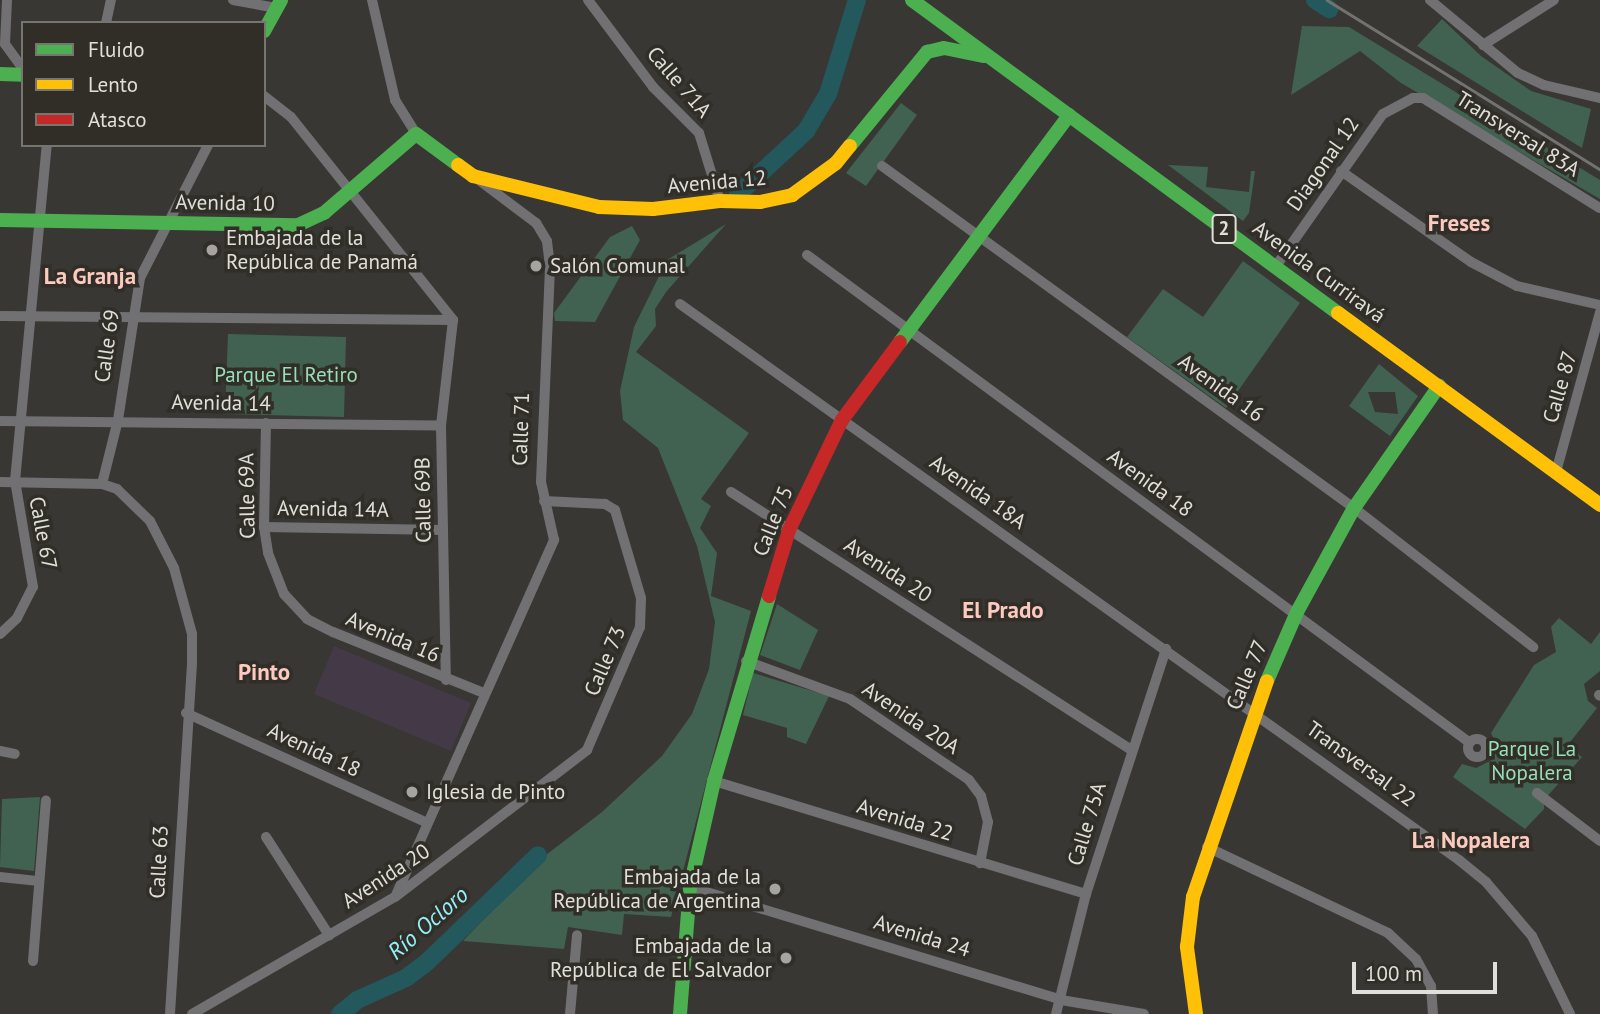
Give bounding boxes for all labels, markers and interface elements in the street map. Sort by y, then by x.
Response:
legend [21,21,266,147]
text: Fluido [88,36,145,63]
street label: Calle 71A [641,41,717,123]
text: Lento [88,71,138,98]
street label: Transversal 83A [1451,86,1585,182]
text: Atasco [88,106,147,133]
street label: Diagonal 12 [1281,112,1365,216]
street label: Avenida 12 [666,165,768,199]
street label: Avenida 10 [175,190,275,216]
district label: Freses [1428,209,1490,237]
road number: 2 [1210,214,1238,244]
street label: Avenida Curriravá [1248,216,1390,328]
place label: Embajada de la República de Panamá [226,225,418,275]
marker: Embajada de la República de Panamá [204,242,220,258]
place label: Salón Comunal [550,253,685,279]
marker: Salón Comunal [528,258,544,274]
district label: La Granja [44,262,136,290]
street label: Calle 69 [89,308,125,384]
street label: Calle 87 [1538,348,1582,426]
street label: Avenida 16 [1173,349,1269,427]
park label: Parque El Retiro [214,362,358,388]
street label: Avenida 14 [171,390,271,416]
street label: Calle 71 [507,392,535,466]
street label: Avenida 18 [1102,444,1198,522]
street label: Avenida 18A [925,450,1031,534]
street label: Calle 69A [234,453,260,539]
street label: Calle 69B [410,457,436,543]
street label: Calle 75 [748,482,798,560]
street label: Calle 67 [24,495,62,571]
street label: Avenida 14A [277,495,389,523]
street label: Avenida 20 [839,532,937,608]
district label: El Prado [962,596,1044,624]
street label: Avenida 16 [342,606,444,668]
street label: Calle 73 [579,622,631,700]
street label: Calle 77 [1221,636,1273,714]
district label: Pinto [238,658,290,686]
street label: Avenida 20A [858,676,964,760]
street label: Transversal 22 [1301,716,1421,812]
street label: Avenida 18 [264,718,364,782]
park label: Parque La Nopalera [1488,736,1576,786]
place label: Iglesia de Pinto [426,779,565,805]
street label: Calle 75A [1062,779,1112,869]
marker: Iglesia de Pinto [404,784,420,800]
street label: Avenida 22 [854,793,956,847]
street label: Calle 63 [144,825,174,899]
district label: La Nopalera [1412,826,1530,854]
street label: Avenida 20 [337,838,435,914]
place label: Embajada de la República de Argentina [552,864,761,914]
water label: Río Ocloro [382,881,474,965]
marker: Embajada de la República de Argentina [767,881,783,897]
street label: Avenida 24 [871,909,973,963]
place label: Embajada de la República de El Salvador [550,933,772,983]
scale bar [1355,948,1500,992]
marker: Embajada de la República de El Salvador [778,950,794,966]
text: 100 m [1365,960,1422,987]

